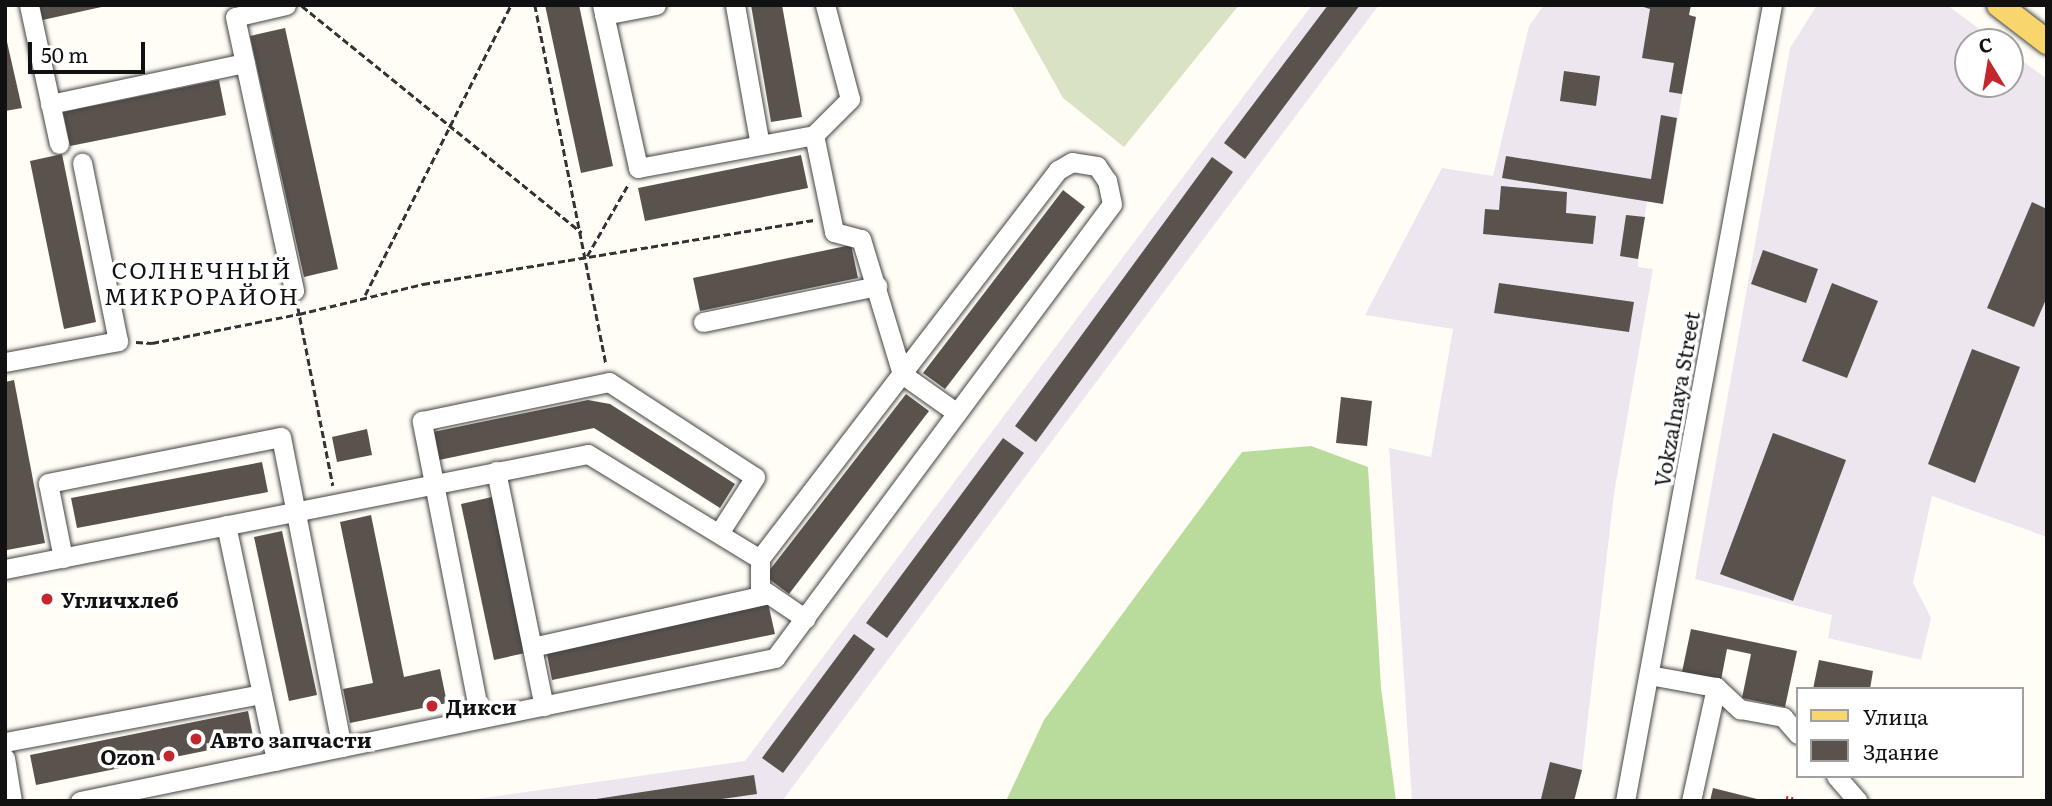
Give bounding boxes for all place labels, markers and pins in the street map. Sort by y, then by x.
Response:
place label: Угличхлеб [61,586,179,612]
marker: Угличхлеб [39,591,55,607]
place label: Дикси [446,693,517,719]
marker: Дикси [424,698,440,714]
place label: Авто запчасти [210,726,372,752]
marker: Авто запчасти [188,731,204,747]
place label: Ozon [100,743,155,769]
marker: Ozon [161,748,177,764]

